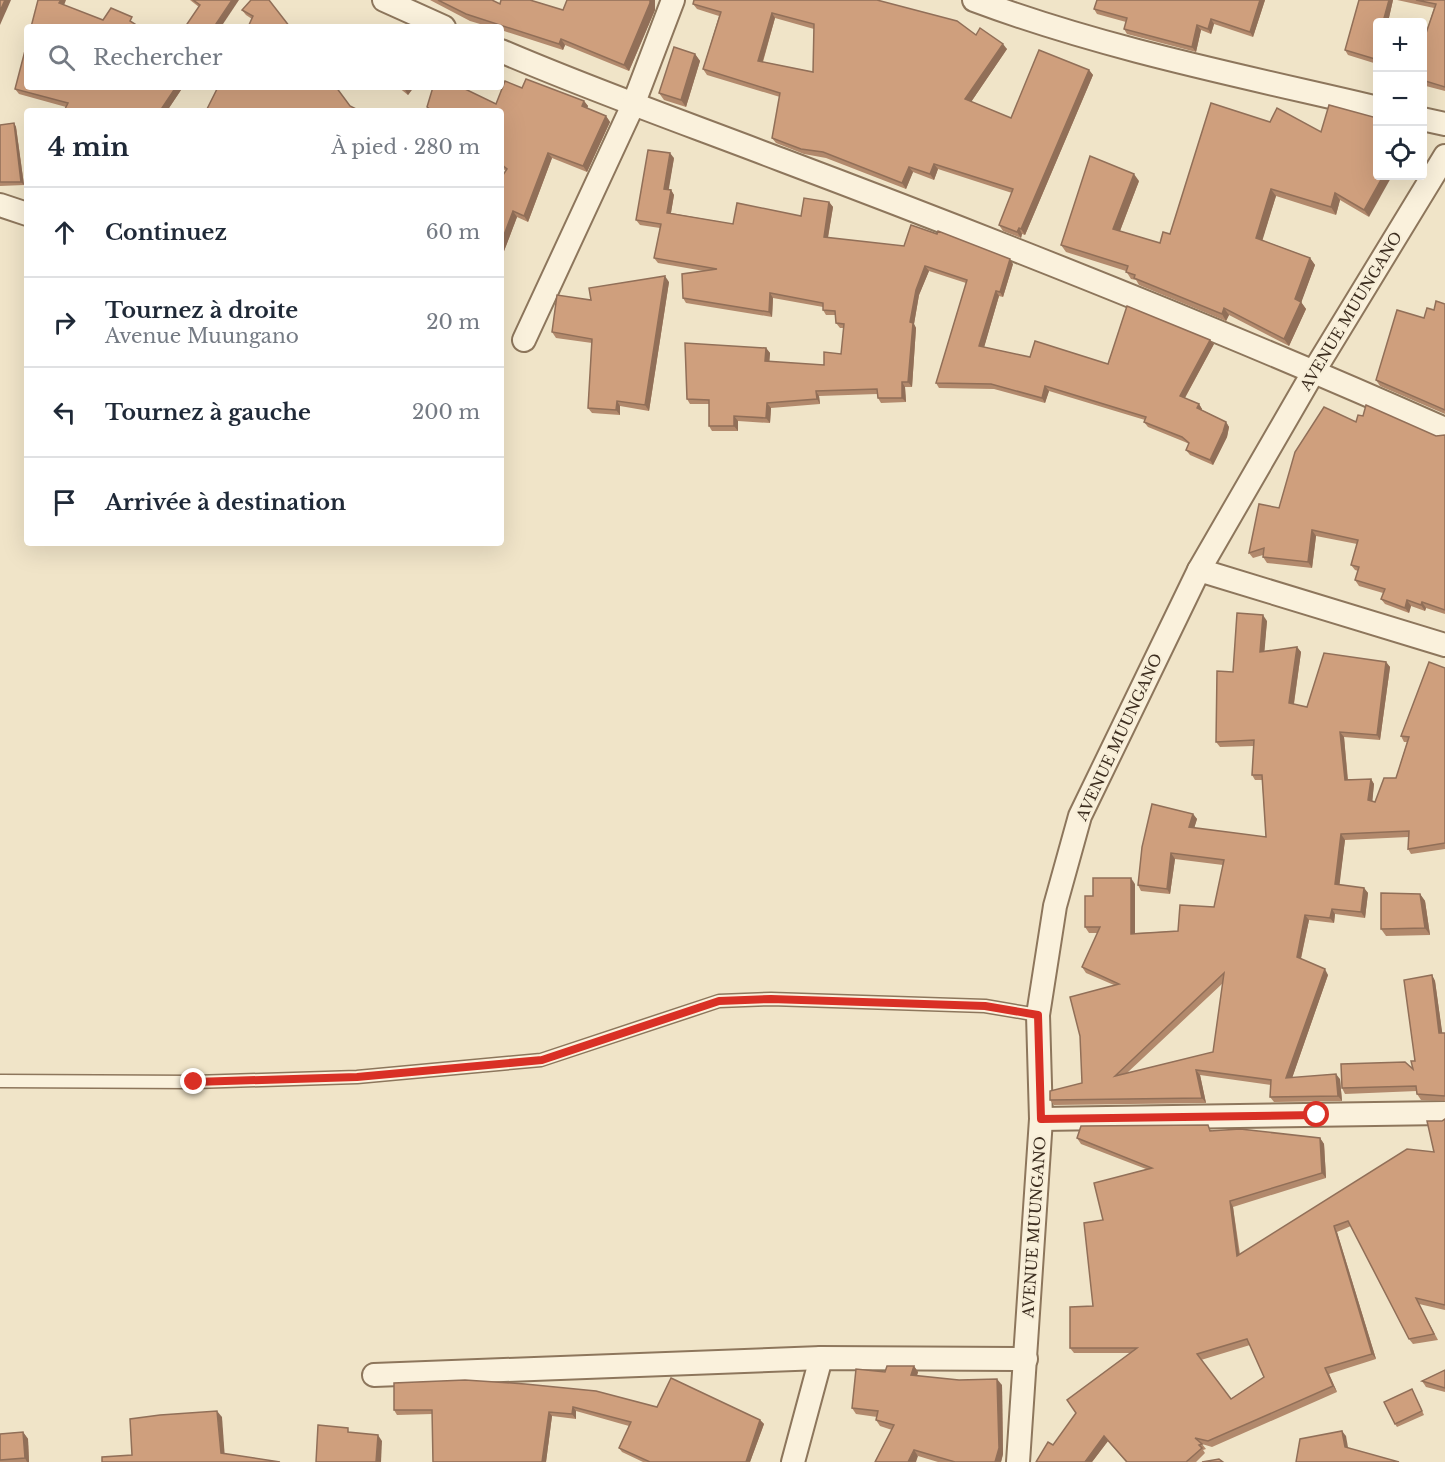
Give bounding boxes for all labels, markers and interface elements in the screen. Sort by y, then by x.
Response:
map controls [1373,18,1427,180]
button: + [1373,18,1427,72]
search box [24,24,504,90]
icon: search [45,41,78,74]
text: Rechercher [93,44,223,71]
button: − [1373,72,1427,126]
button: locate [1373,126,1427,180]
text: 4 min [48,131,129,163]
text: À pied · 280 m [331,135,480,159]
icon: ahead [48,216,81,249]
text: Continuez [105,219,227,246]
text: 60 m [426,220,480,244]
street label: AVENUE MUUNGANO [1295,228,1406,395]
text: Tournez à droite [105,297,298,324]
icon: right [48,306,81,339]
text: 20 m [426,310,480,334]
text: Avenue Muungano [105,324,299,348]
icon: left [48,396,81,429]
text: Tournez à gauche [105,399,311,426]
text: 200 m [412,400,480,424]
icon: arrive [48,486,81,519]
text: Arrivée à destination [105,489,346,516]
street label: AVENUE MUUNGANO [1071,650,1166,825]
route end [180,1068,206,1094]
route start [1303,1101,1329,1127]
street label: AVENUE MUUNGANO [1018,1135,1050,1320]

